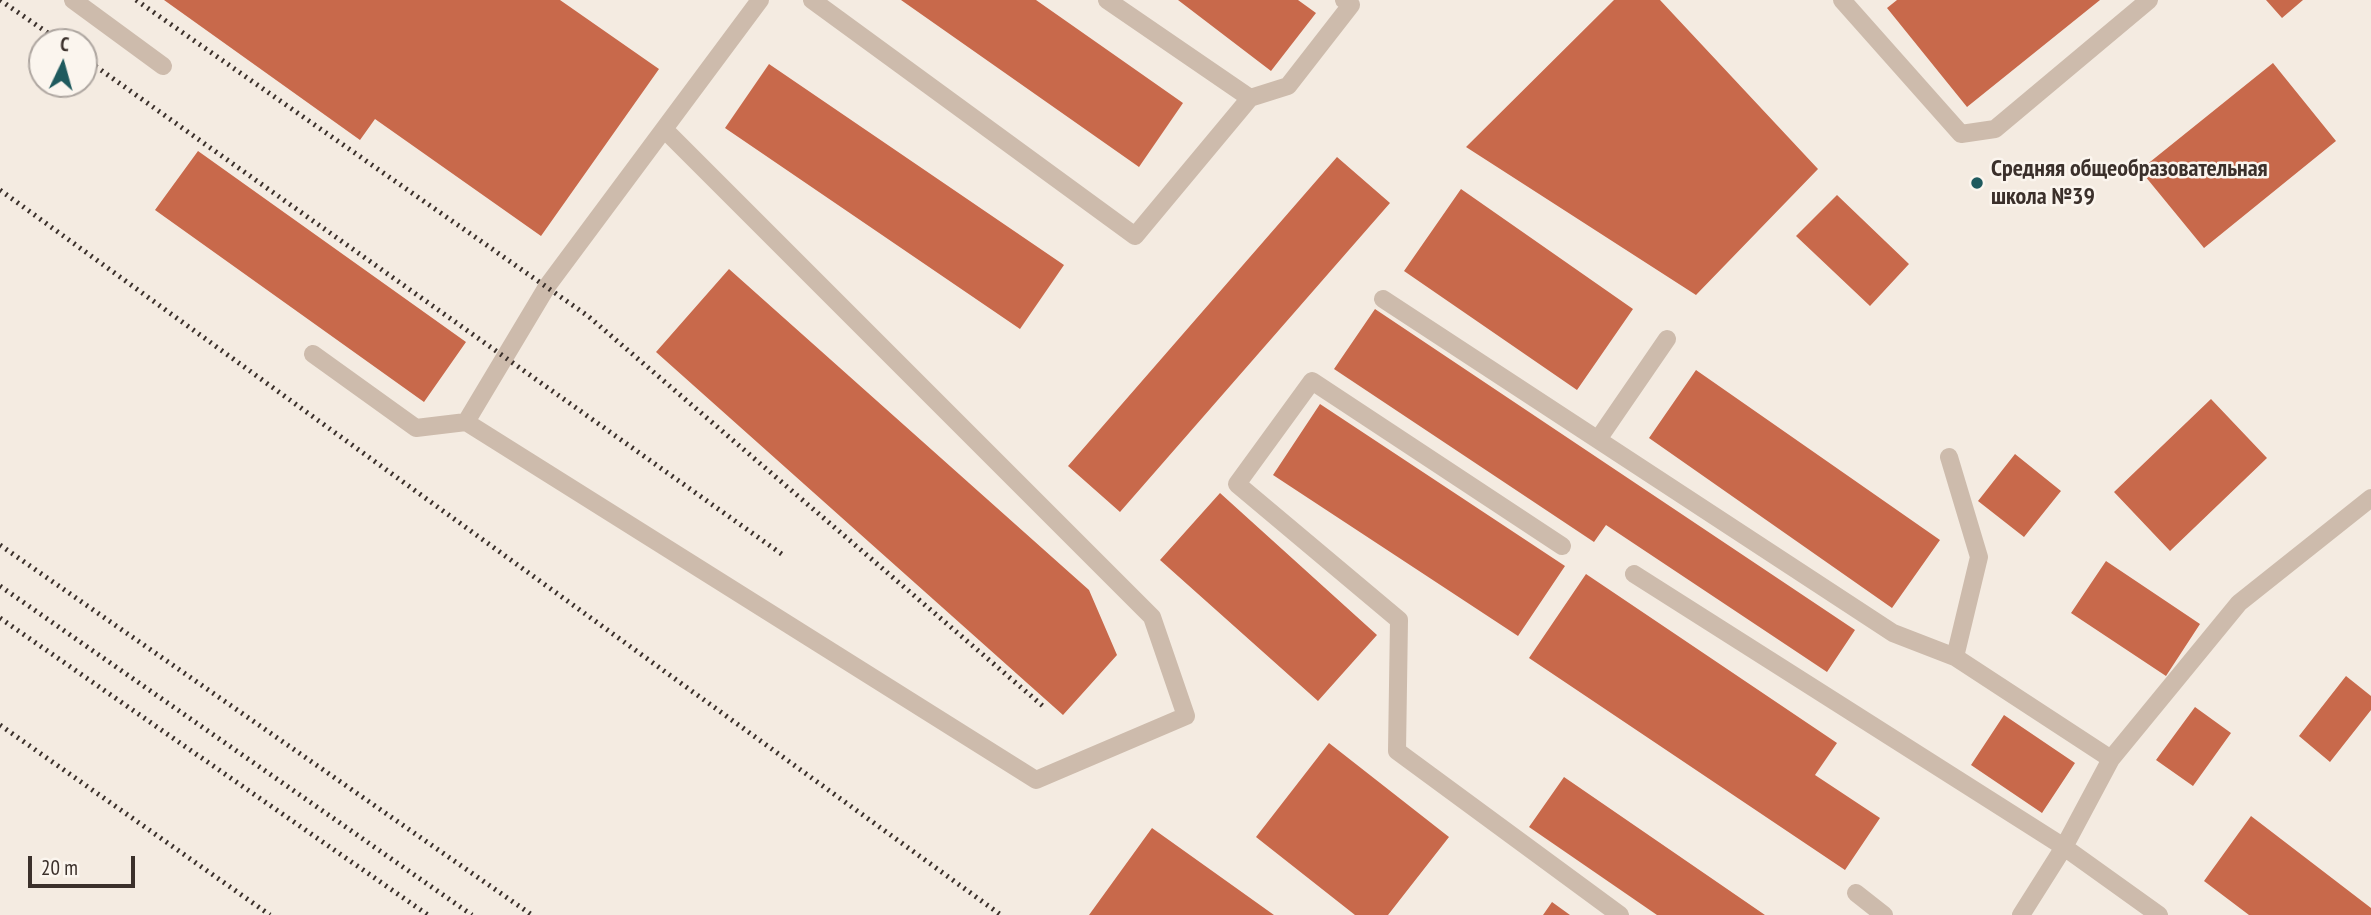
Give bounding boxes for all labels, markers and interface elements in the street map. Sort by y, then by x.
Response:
north arrow [28,28,98,98]
text: С [59,32,70,56]
place label: Средняя общеобразовательная школа №39 [1991,155,2268,211]
marker: Средняя общеобразовательная школа №39 [1969,175,1985,191]
scale bar [32,842,138,886]
text: 20 m [41,854,78,881]

